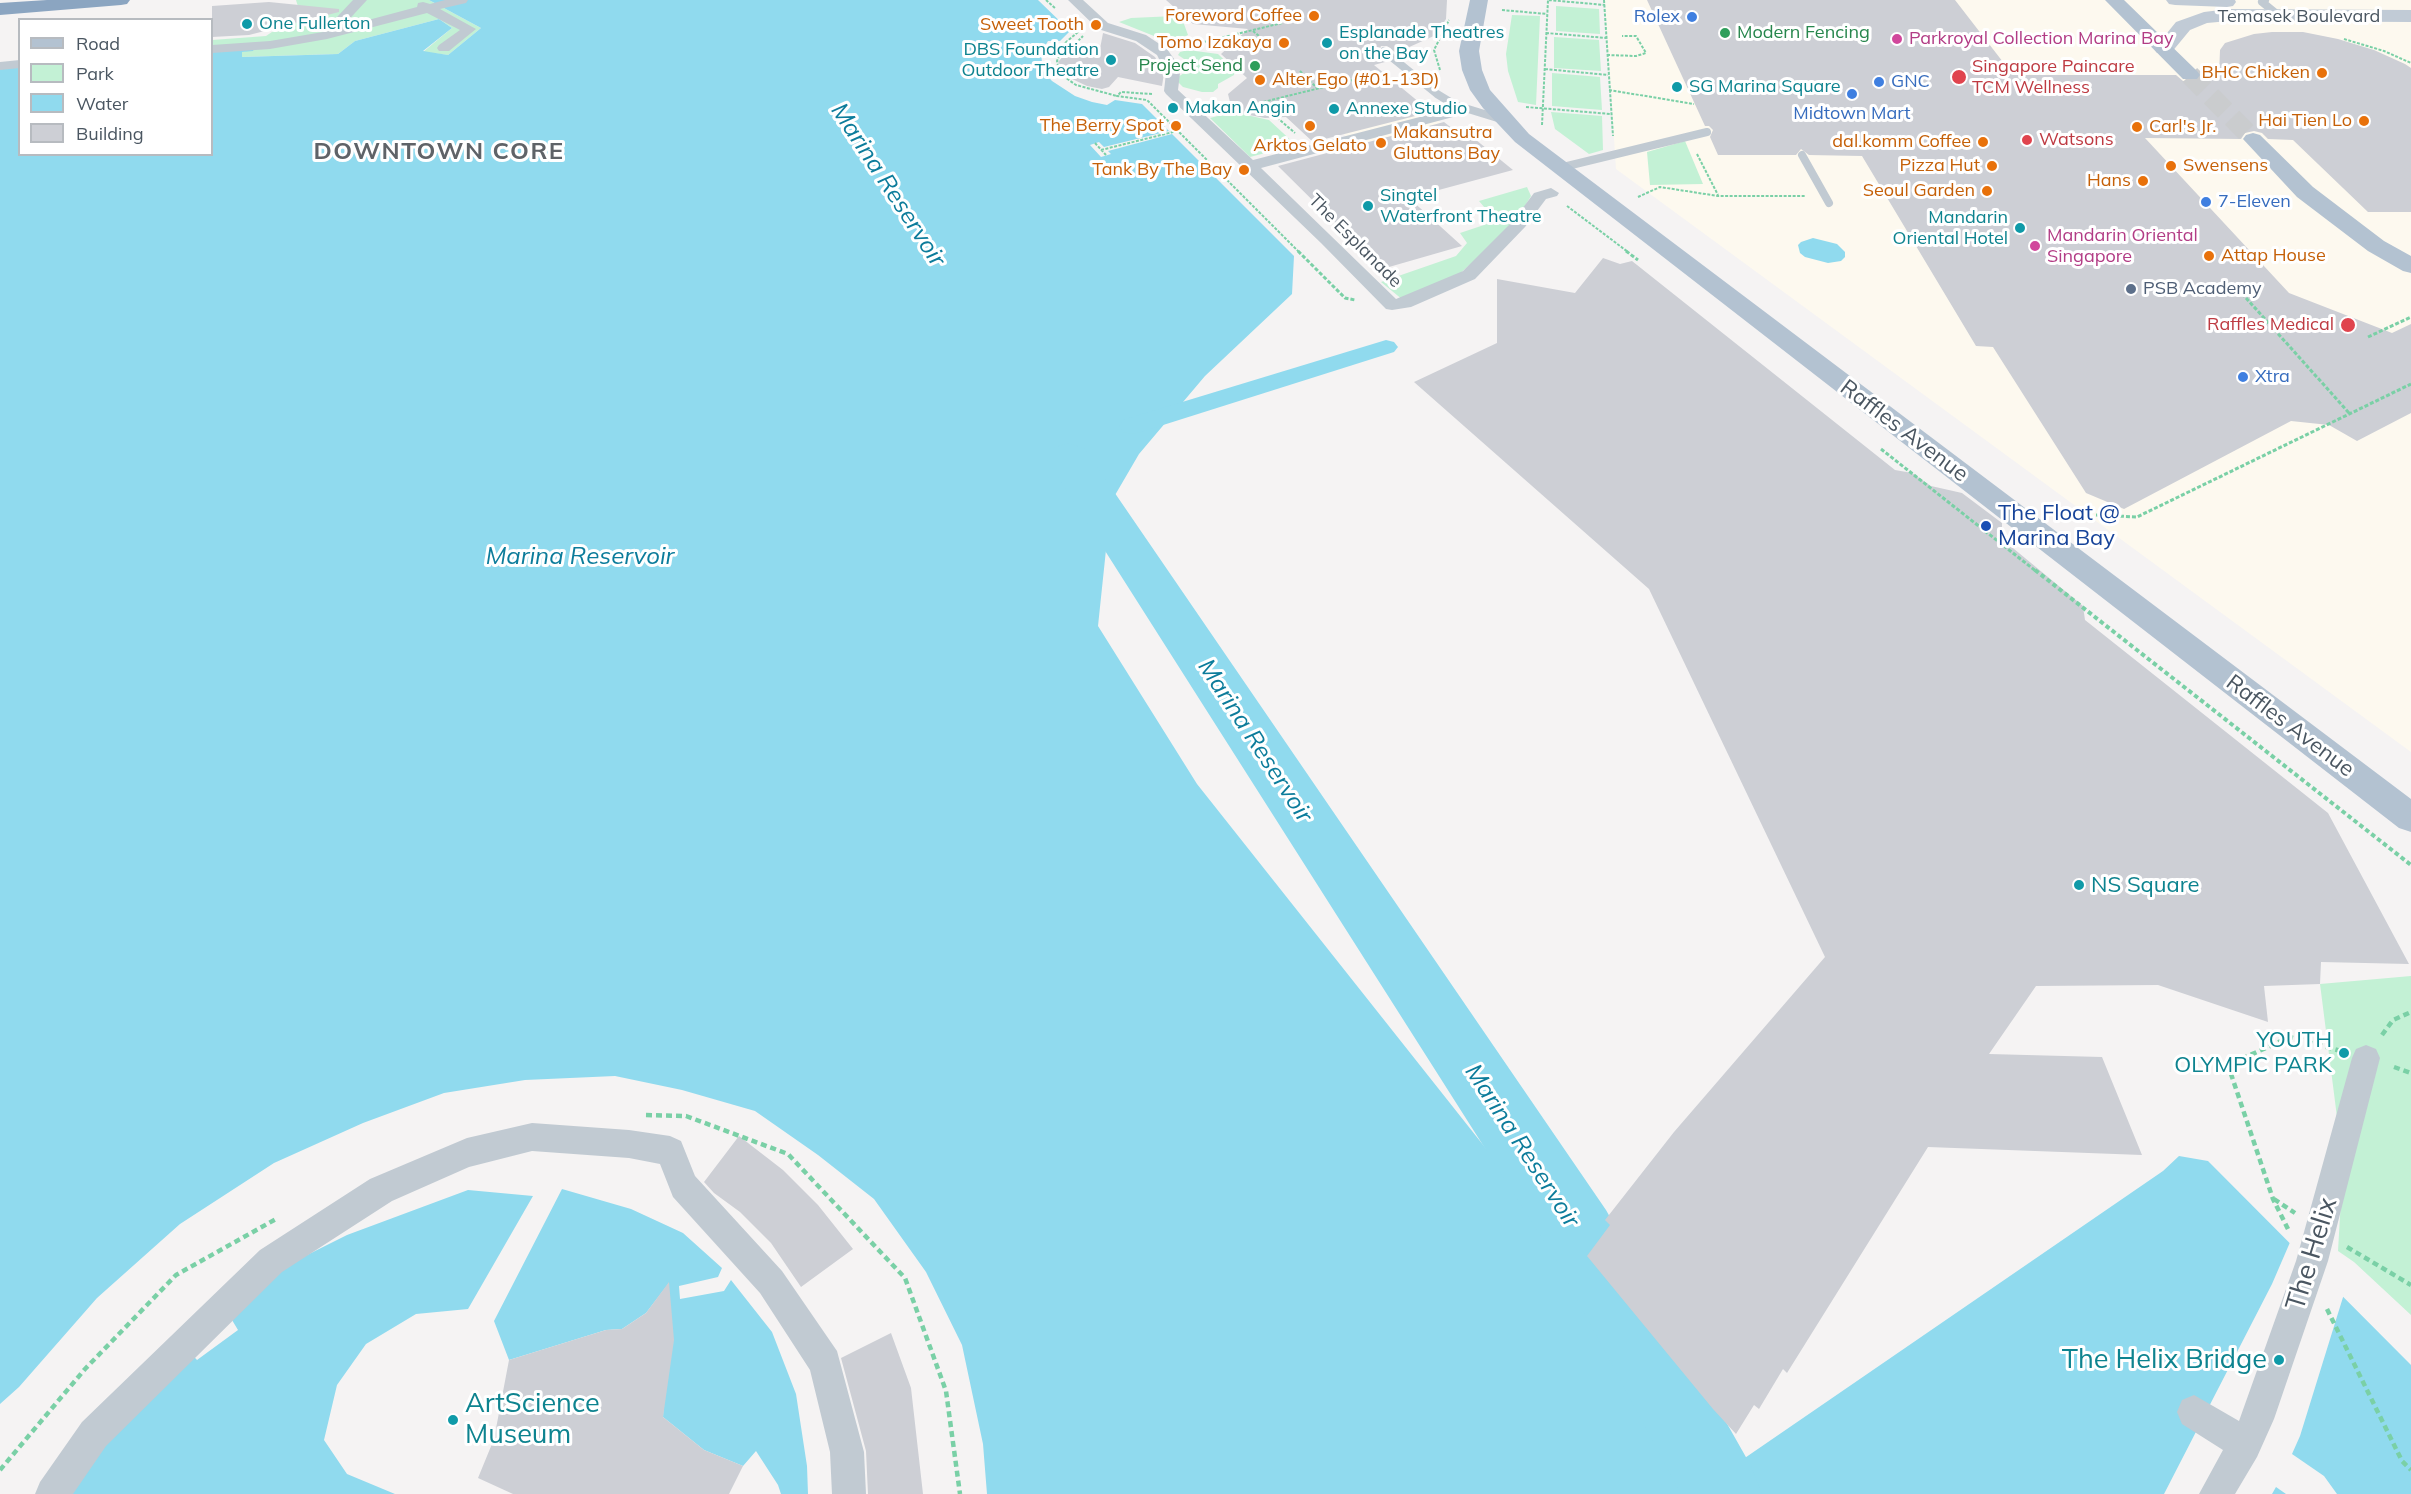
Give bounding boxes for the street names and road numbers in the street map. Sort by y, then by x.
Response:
street label: Temasek Boulevard [2218,6,2380,28]
street label: The Esplanade [1304,190,1406,292]
street label: Raffles Avenue [1835,374,1973,488]
street label: Raffles Avenue [2221,669,2359,783]
street label: The Helix [2279,1194,2345,1314]

